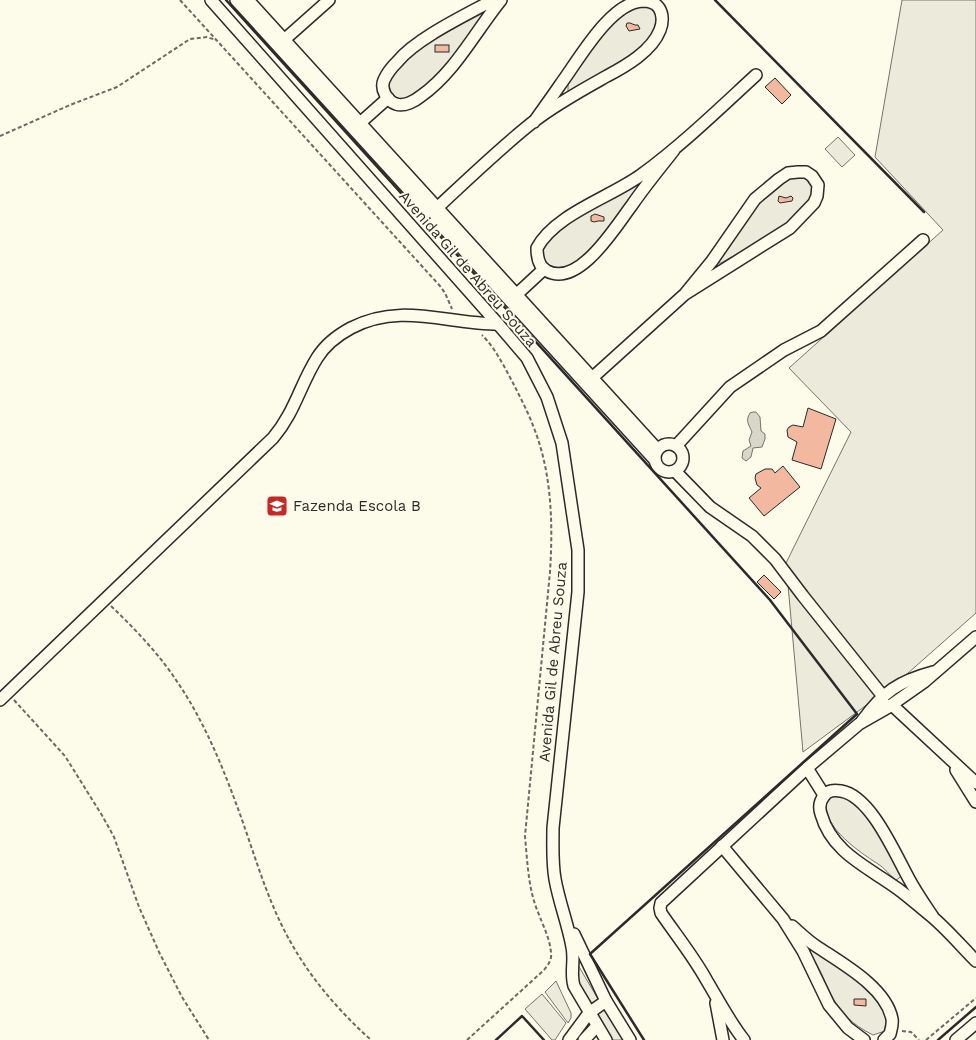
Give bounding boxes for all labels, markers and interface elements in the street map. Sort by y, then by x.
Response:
street label: Avenida Gil de Abreu Souza [395,187,541,351]
school or university icon: Fazenda Escola B [265,494,289,518]
place label: Fazenda Escola B [293,497,421,515]
street label: Avenida Gil de Abreu Souza [535,561,571,763]

